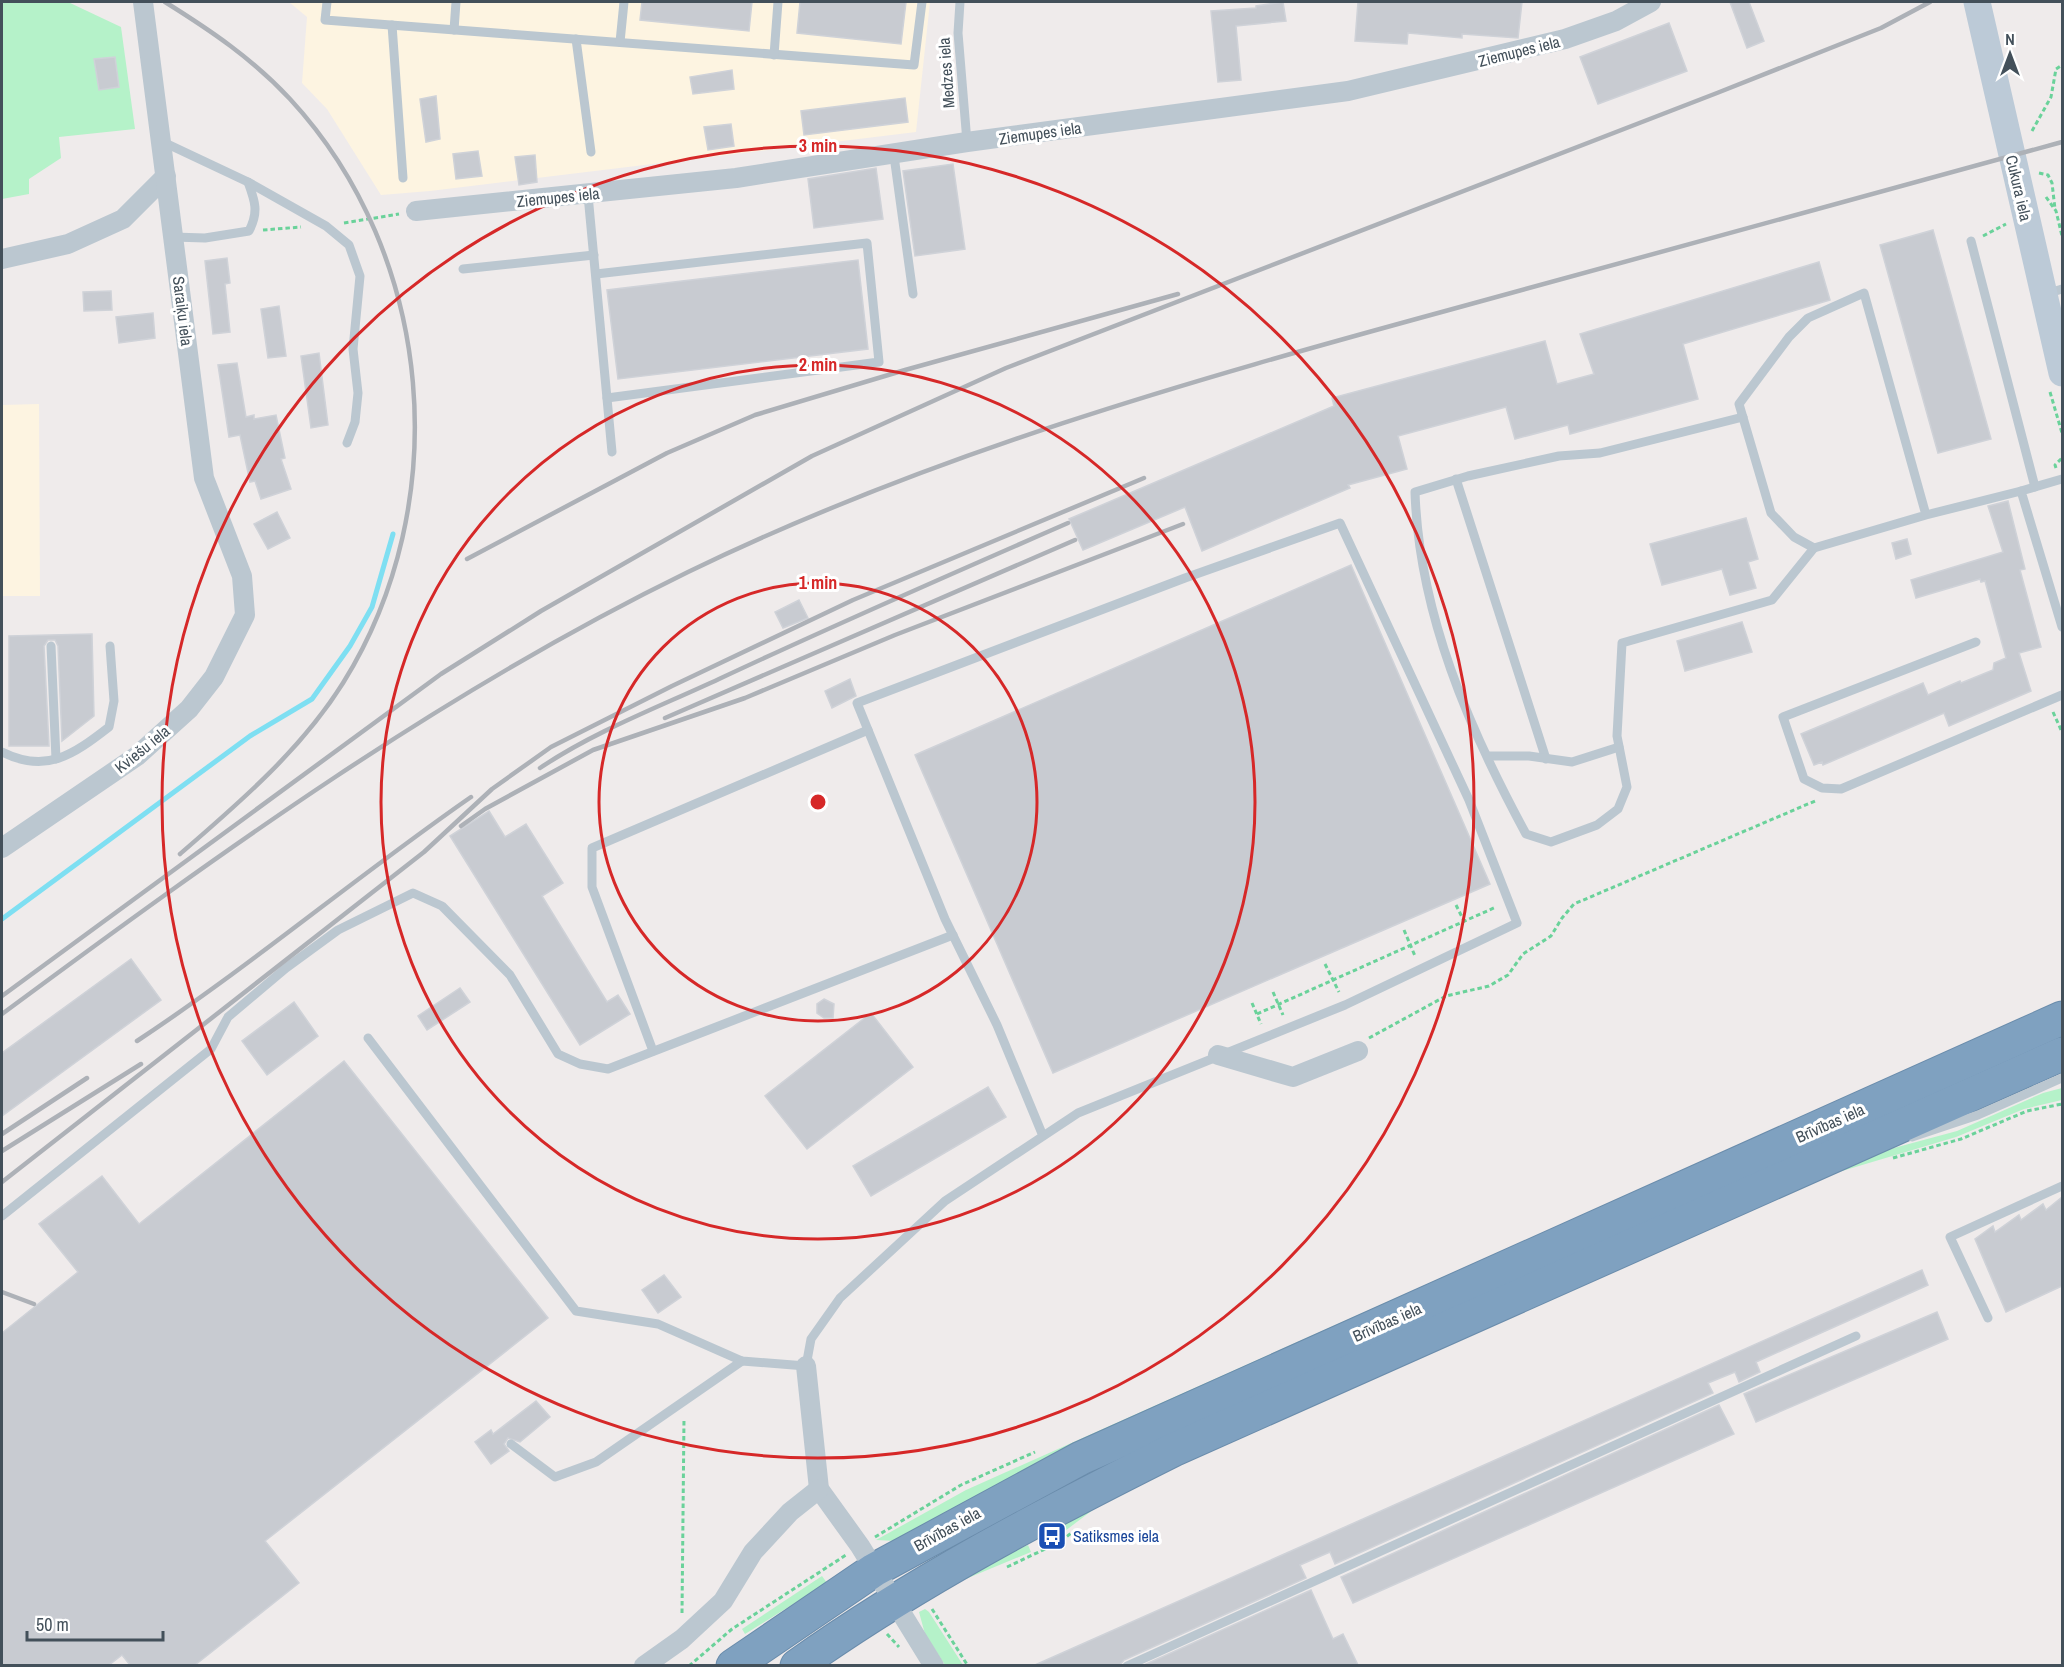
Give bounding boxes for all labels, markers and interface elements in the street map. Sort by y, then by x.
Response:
north arrow [1980,24,2040,84]
text: N [2005,28,2015,50]
street label: Ziemupes iela [1476,30,1563,72]
street label: Medzes iela [933,36,959,109]
street label: Ziemupes iela [997,116,1083,150]
text: 3 min [799,133,837,158]
street label: Cukura iela [2001,153,2037,224]
street label: Ziemupes iela [516,182,601,212]
street label: Saraiķu iela [168,275,198,348]
text: 2 min [799,352,837,377]
text: 1 min [799,570,837,595]
street label: Kviešu iela [110,720,175,778]
centre of rings [808,792,828,812]
street label: Brīvības iela [1792,1098,1868,1148]
street label: Brīvības iela [1349,1297,1425,1347]
street label: Brīvības iela [910,1501,985,1556]
bus stop icon: Satiksmes iela [1036,1520,1068,1552]
place label: Satiksmes iela [1073,1525,1160,1547]
scale bar [27,1604,164,1642]
text: 50 m [36,1612,69,1637]

